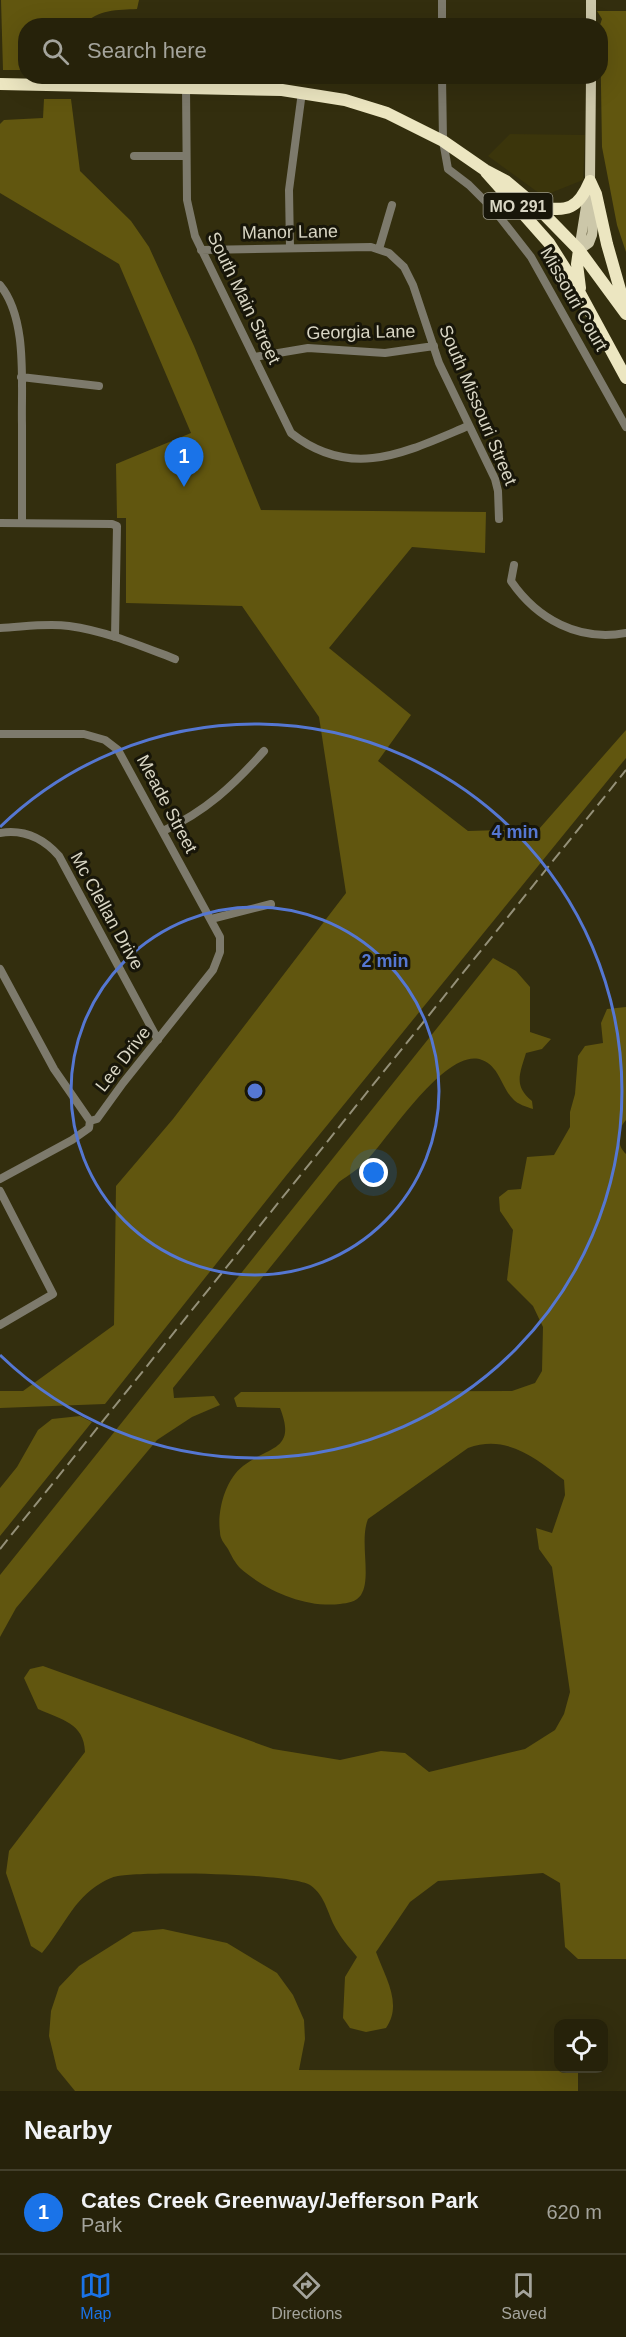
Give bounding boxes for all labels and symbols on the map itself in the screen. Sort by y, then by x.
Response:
road number: MO 291 [484,193,552,219]
street label: Manor Lane [242,221,338,243]
street label: South Main Street [203,229,285,367]
street label: Missouri Court [536,244,612,354]
street label: Georgia Lane [306,321,416,343]
street label: South Missouri Street [435,322,521,488]
pin: 1 [164,438,204,487]
street label: Meade Street [133,752,201,856]
text: 4 min [491,822,539,842]
street label: Mc Clellan Drive [66,849,148,973]
text: 2 min [361,951,409,971]
street label: Lee Drive [91,1022,155,1096]
centre of rings [245,1081,265,1101]
your location [359,1158,388,1187]

